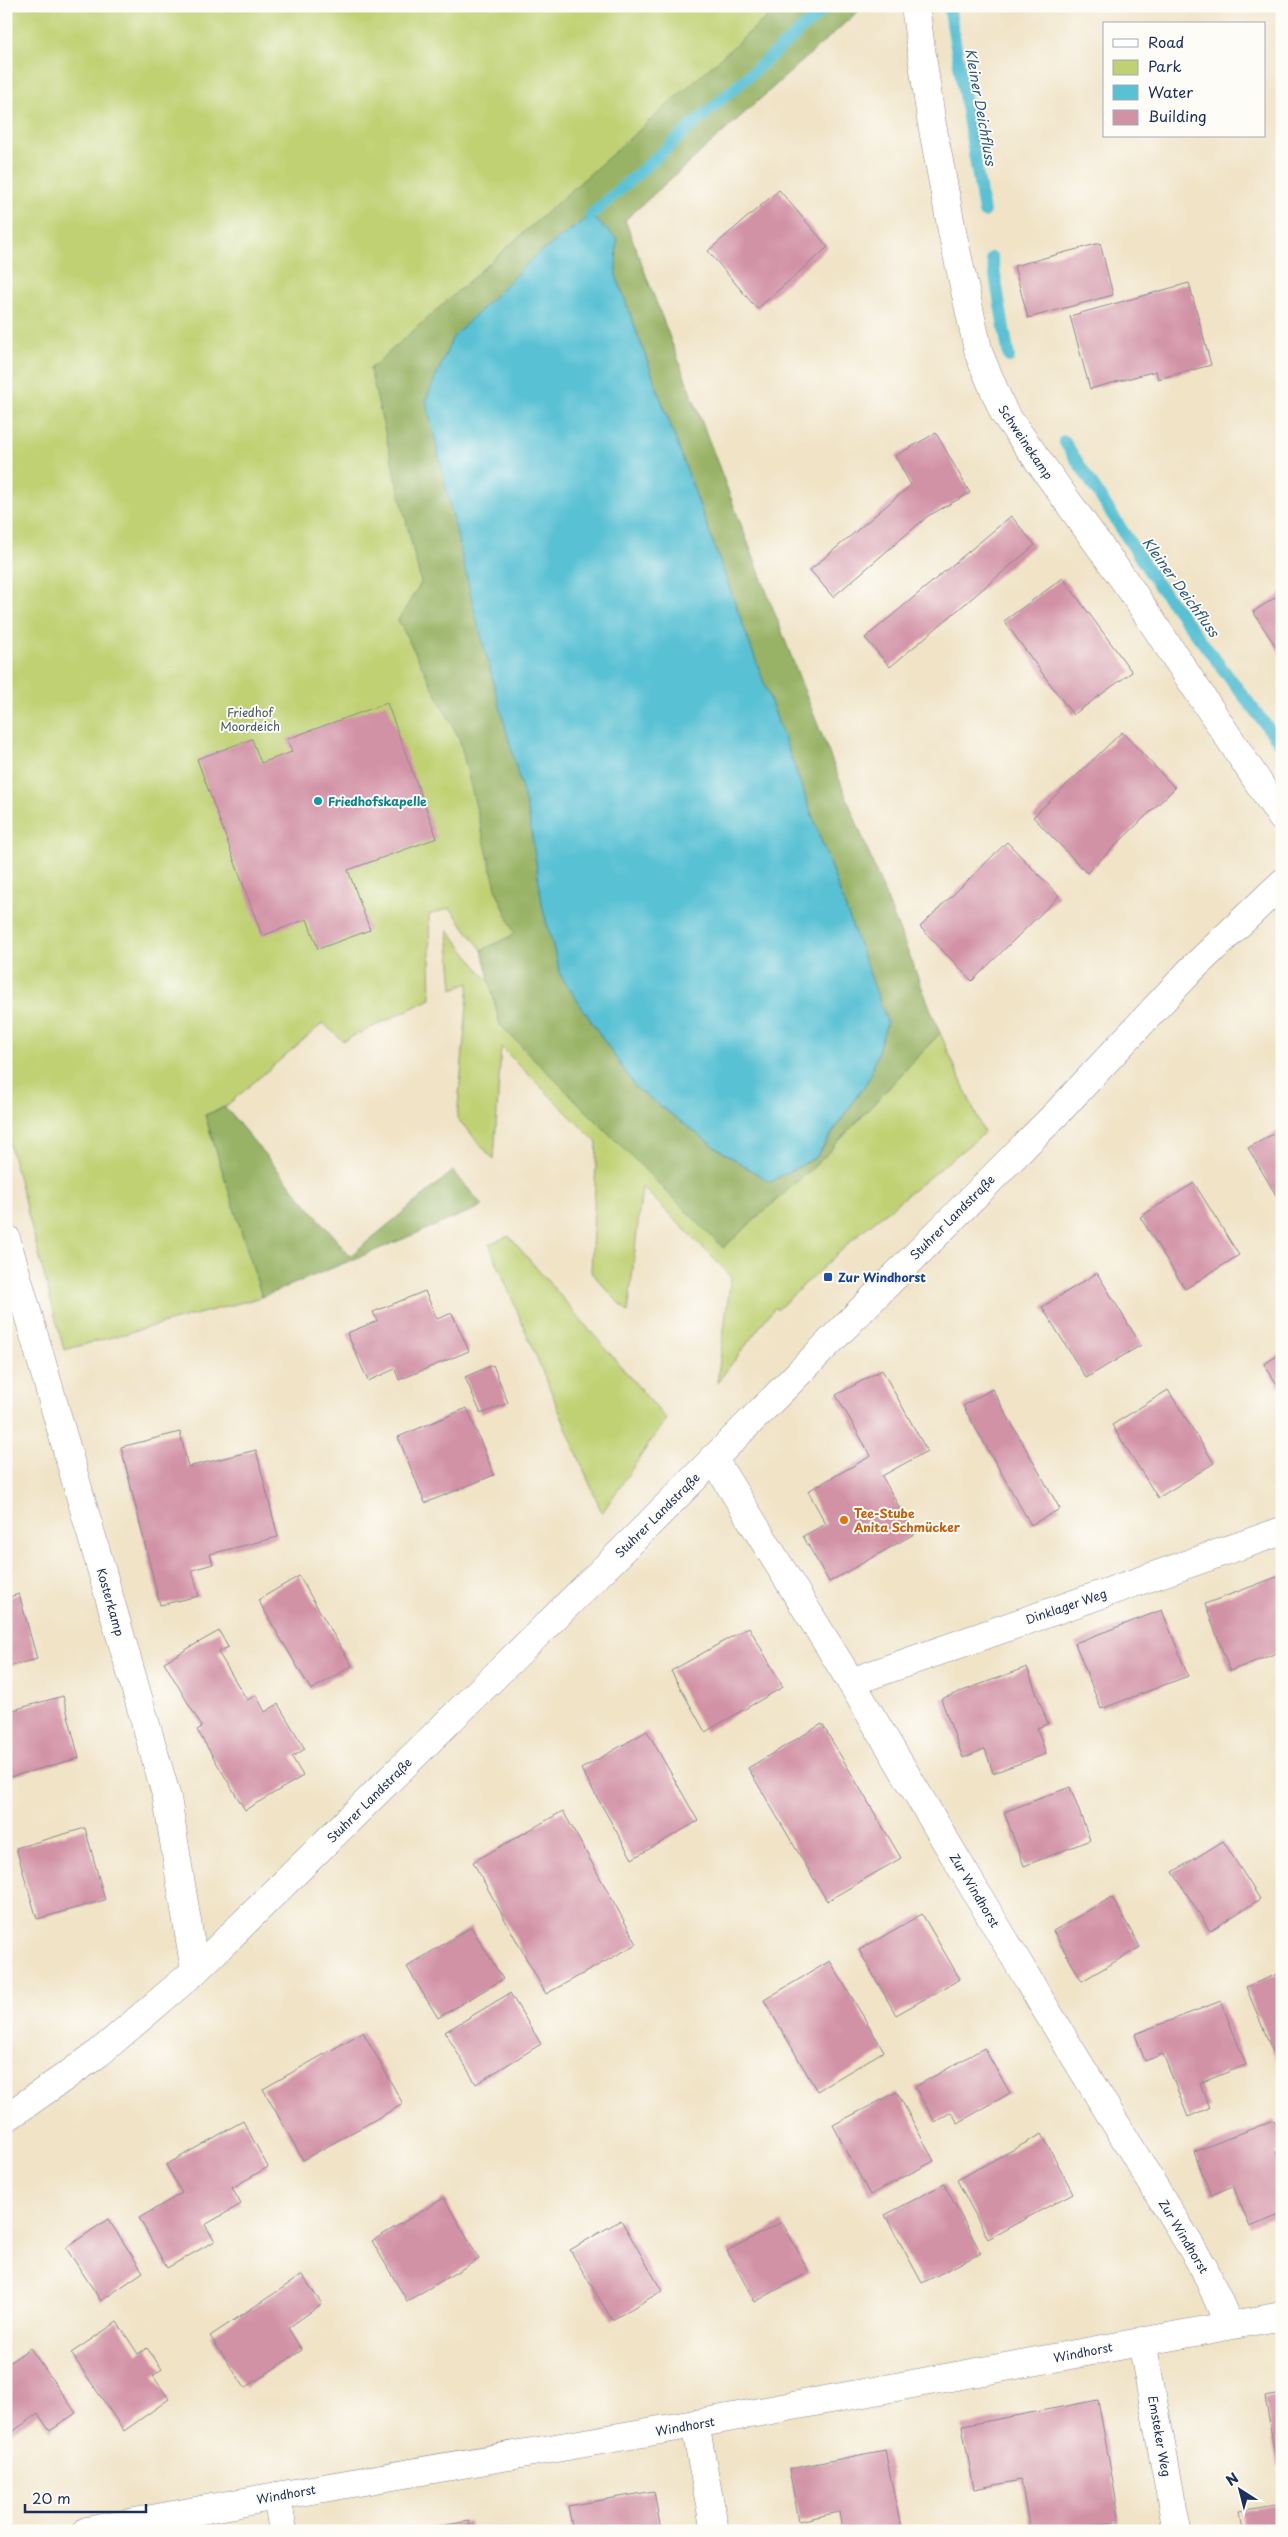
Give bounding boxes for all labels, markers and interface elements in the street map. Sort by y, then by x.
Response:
legend [1103,22,1266,138]
text: Road [1148,30,1184,53]
water label: Kleiner Deichfluss [960,47,1002,169]
text: Park [1148,54,1182,77]
text: Water [1148,80,1193,103]
text: Building [1148,104,1207,127]
street label: Schweinekamp [994,401,1058,483]
water label: Kleiner Deichfluss [1138,533,1225,642]
park label: Friedhof Moordeich [220,703,280,735]
place label: Friedhofskapelle [328,792,427,810]
marker: Friedhofskapelle [312,795,324,807]
street label: Stuhrer Landstraße [905,1170,999,1264]
place label: Zur Windhorst [838,1268,926,1286]
marker: Zur Windhorst [822,1271,834,1283]
street label: Stuhrer Landstraße [610,1468,704,1562]
place label: Tee-Stube Anita Schmücker [853,1504,961,1536]
marker: Tee-Stube Anita Schmücker [838,1514,850,1526]
street label: Kosterkamp [93,1566,129,1638]
street label: Dinklager Weg [1023,1584,1109,1628]
street label: Stuhrer Landstraße [322,1753,416,1847]
street label: Zur Windhorst [946,1849,1004,1931]
street label: Zur Windhorst [1155,2195,1213,2277]
street label: Windhorst [1052,2337,1114,2367]
street label: Emsteker Weg [1144,2394,1176,2478]
street label: Windhorst [654,2412,716,2440]
north arrow [1216,2464,1266,2514]
text: N [1221,2467,1243,2491]
street label: Windhorst [255,2480,317,2508]
scale bar [25,2482,146,2514]
text: 20 m [32,2486,71,2509]

